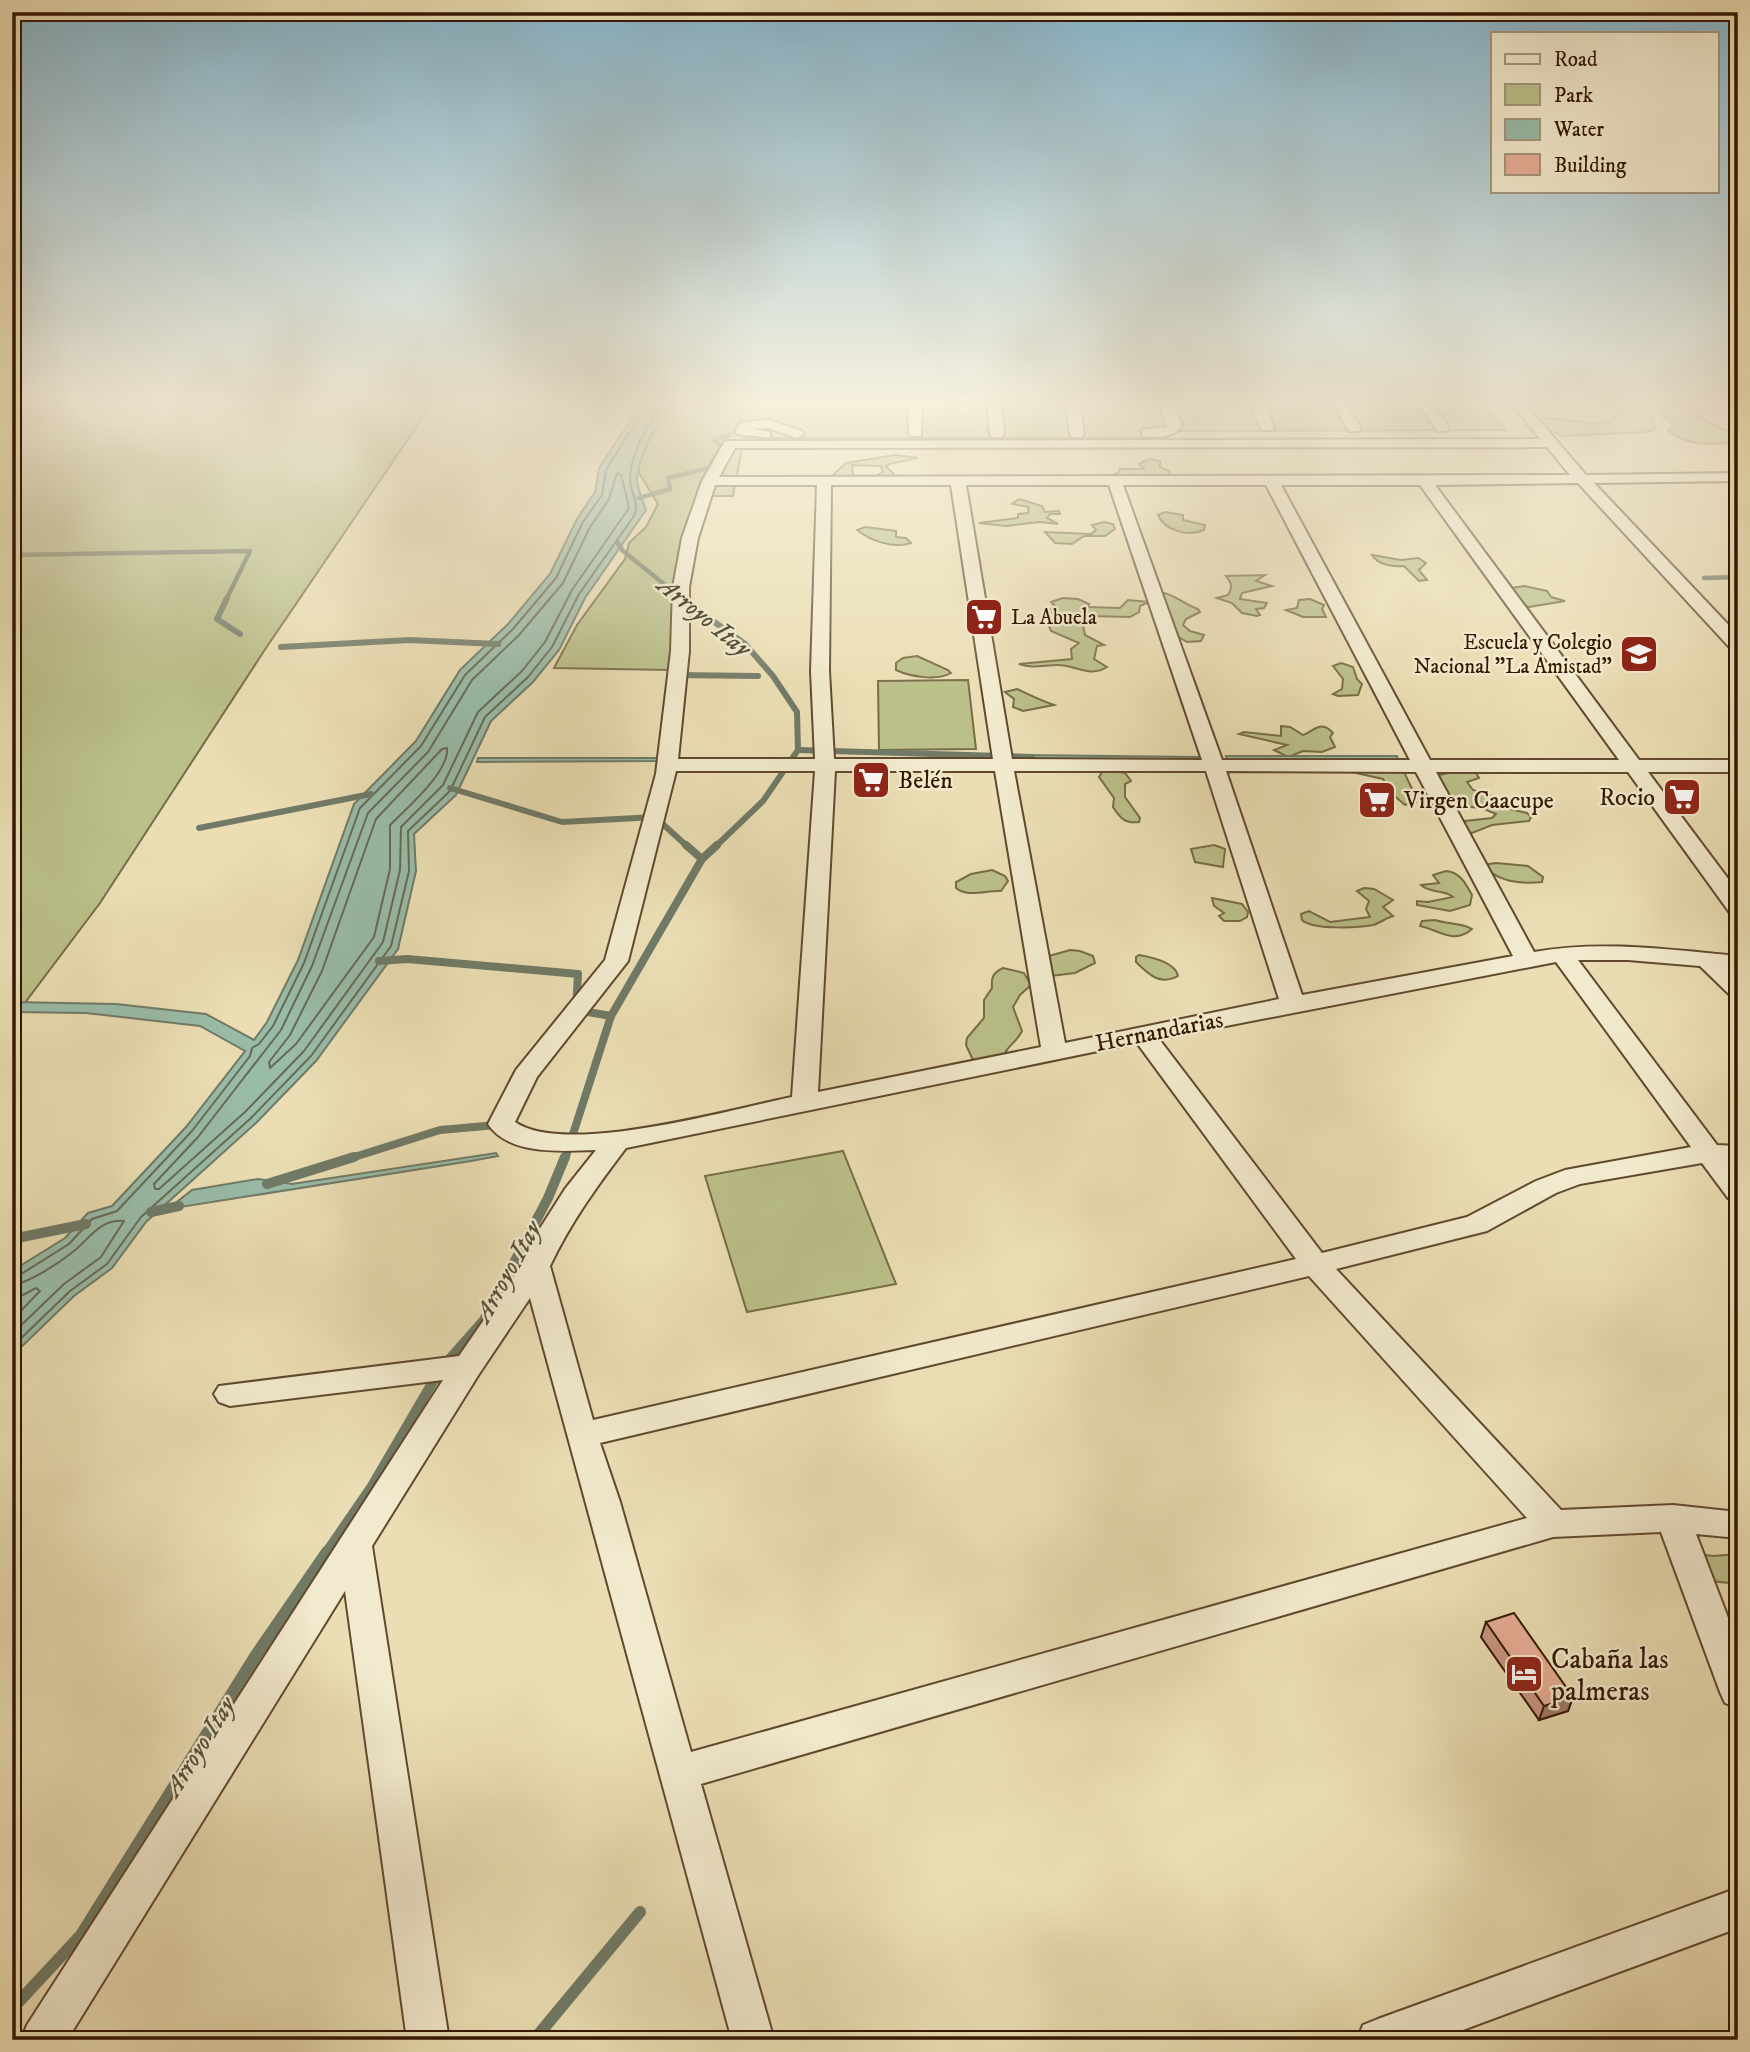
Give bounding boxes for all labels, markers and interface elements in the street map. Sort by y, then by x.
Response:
legend [1491,32,1718,192]
text: Road [1554,47,1598,73]
text: Park [1554,83,1594,109]
text: Water [1553,117,1604,143]
text: Building [1554,153,1627,179]
water label: Arroyo Itay [648,568,759,666]
supermarket icon: La Abuela [963,596,1005,638]
place label: La Abuela [1011,605,1097,631]
place label: Escuela y Colegio Nacional "La Amistad" [1414,630,1612,680]
school or university icon: Escuela y Colegio Nacional "La Amistad" [1618,633,1660,675]
supermarket icon: Belén [850,759,892,801]
place label: Belén [898,766,953,796]
supermarket icon: Rocio [1661,776,1703,818]
supermarket icon: Virgen Caacupe [1356,779,1398,821]
place label: Rocio [1599,783,1655,813]
place label: Virgen Caacupe [1403,786,1554,816]
street label: Hernandarias [1093,1005,1226,1059]
water label: Arroyo Itay [466,1214,550,1331]
place label: Cabaña las palmeras [1550,1642,1669,1709]
hotel icon: Cabaña las palmeras [1503,1653,1545,1695]
water label: Arroyo Itay [155,1690,245,1805]

